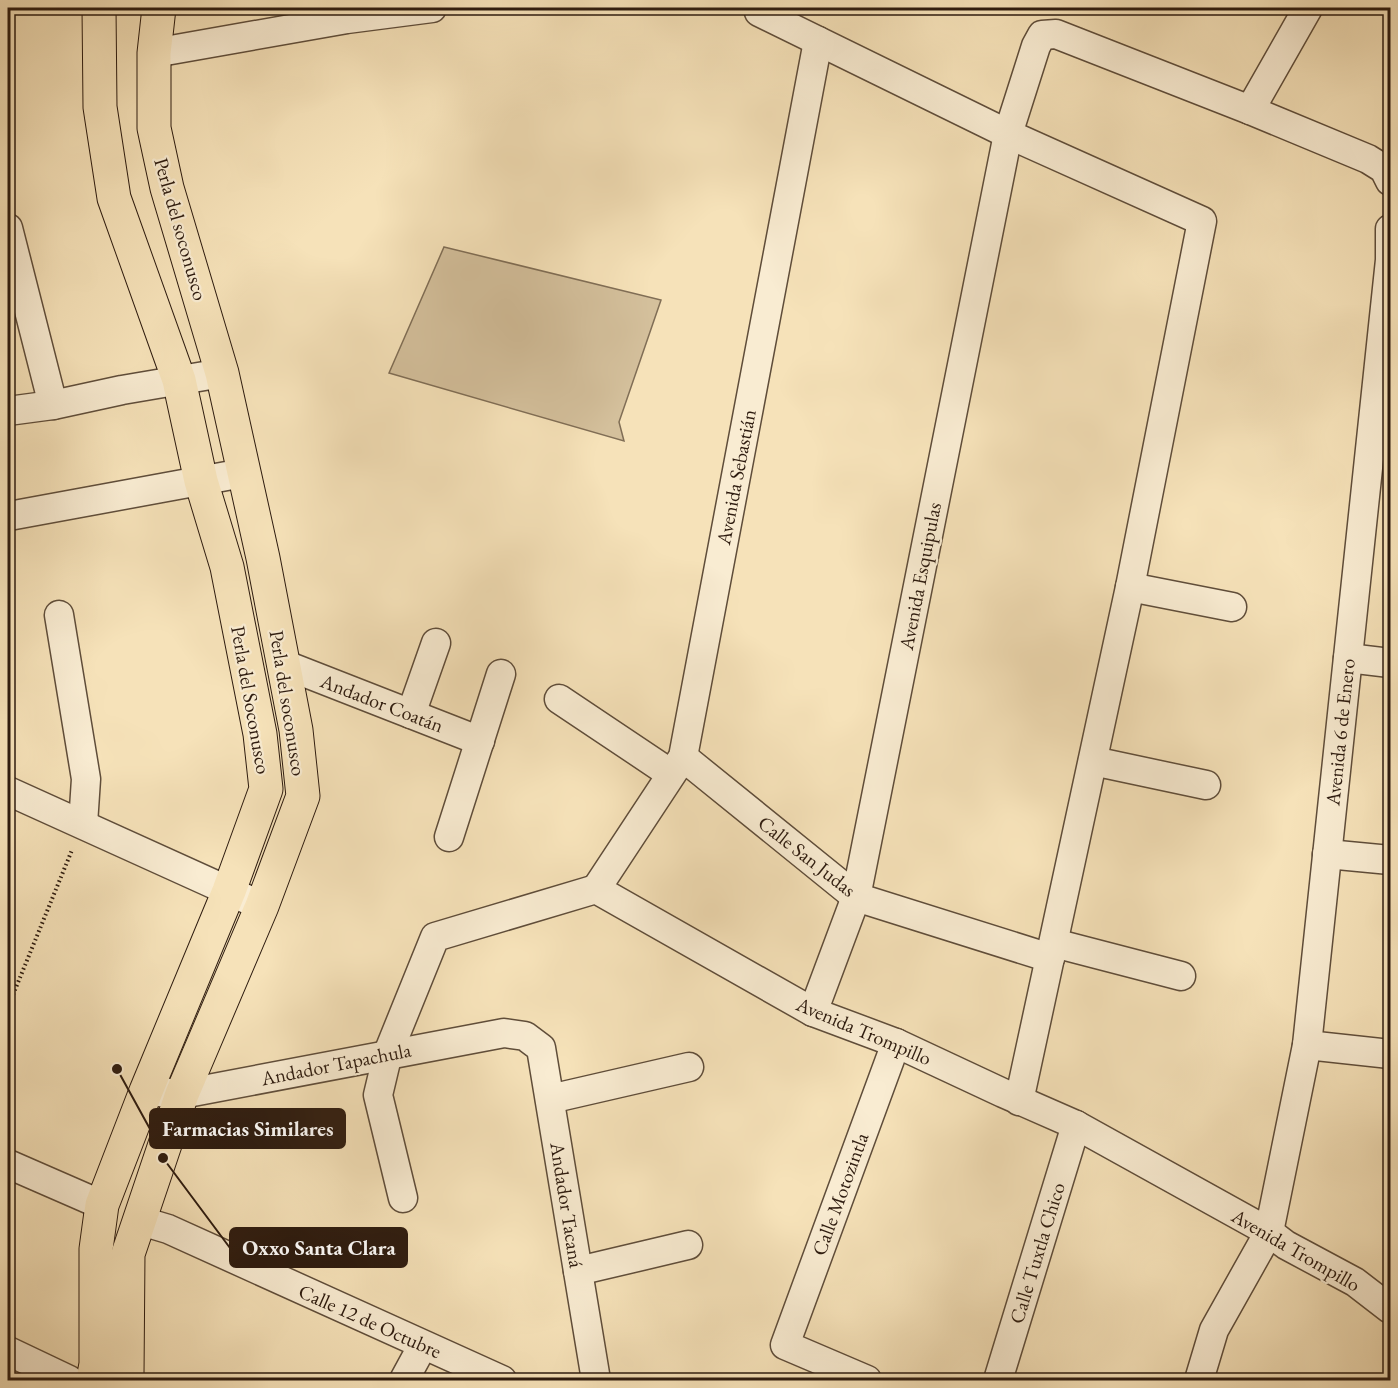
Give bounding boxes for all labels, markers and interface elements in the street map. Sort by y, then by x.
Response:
street label: Perla del soconusco [148,155,214,303]
street label: Avenida Sebastián [710,407,762,548]
street label: Avenida Esquipulas [893,500,947,653]
street label: Perla del Soconusco [225,624,277,776]
street label: Perla del soconusco [264,628,312,778]
street label: Avenida 6 de Enero [1319,657,1361,808]
street label: Andador Coatán [316,667,448,739]
street label: Calle San Judas [753,810,861,902]
street label: Avenida Trompillo [792,990,936,1071]
street label: Andador Tapachula [258,1037,413,1091]
callout: Farmacias Similares [150,1109,345,1148]
text: Farmacias Similares [162,1115,334,1142]
street label: Calle Motozintla [806,1129,874,1259]
street label: Andador Tacaná [544,1139,590,1270]
street label: Calle Tuxtla Chico [1003,1179,1071,1327]
street label: Avenida Trompillo [1226,1202,1365,1297]
callout: Oxxo Santa Clara [230,1228,407,1267]
text: Oxxo Santa Clara [242,1234,396,1261]
street label: Calle 12 de Octubre [295,1278,446,1364]

